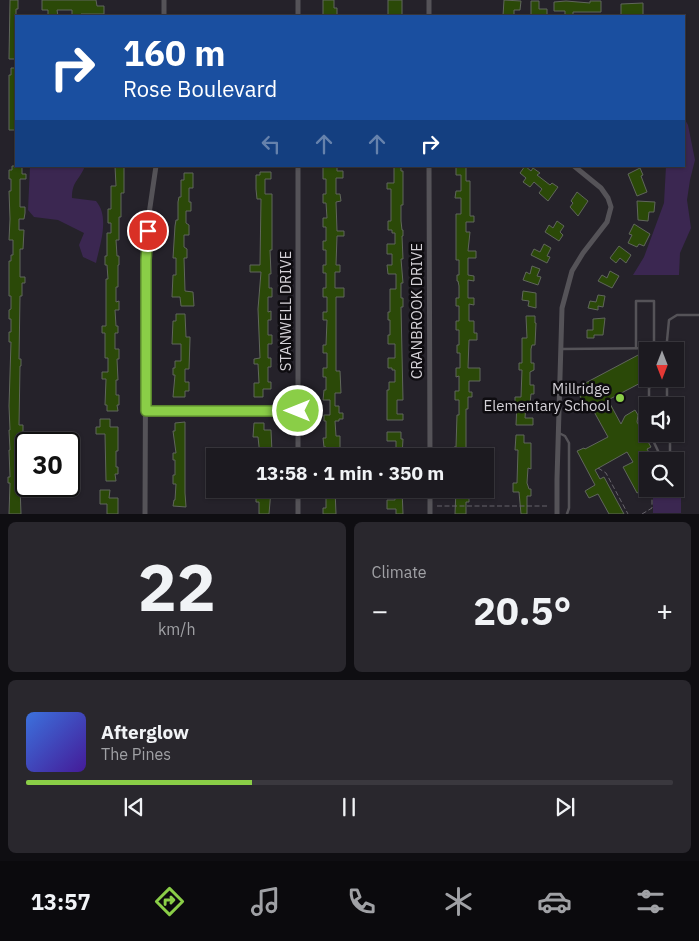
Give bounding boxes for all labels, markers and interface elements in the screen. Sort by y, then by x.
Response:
text: 160 m [123,30,226,76]
icon: right [40,35,105,100]
text: Rose Boulevard [123,74,277,103]
icon: left [257,130,285,158]
icon: ahead [310,130,338,158]
icon: ahead [363,130,391,158]
icon: right [416,130,444,158]
pin [127,210,169,252]
icon: arrive [134,217,162,245]
street label: CRANBROOK DRIVE [407,243,426,379]
street label: STANWELL DRIVE [276,251,295,371]
north arrow [639,342,684,388]
map controls [639,342,684,497]
place label: Millridge Elementary School [483,379,610,415]
position arrow [271,384,323,436]
marker: Millridge Elementary School [614,392,626,404]
button: sound [639,397,684,442]
speed limit sign: 30 [15,432,80,497]
button: search [639,452,684,497]
text: 13:58 · 1 min · 350 m [256,461,444,485]
text: 22 [138,544,216,629]
text: Climate [372,562,427,582]
text: 20.5° [473,586,571,635]
text: − [372,592,388,629]
text: + [656,592,673,629]
text: km/h [158,619,196,639]
text: Afterglow [101,720,189,744]
text: The Pines [101,744,171,764]
icon: previous [120,793,148,821]
icon: pause [335,793,363,821]
icon: next [551,793,579,821]
icon: directions [152,884,187,919]
icon: music [248,884,283,919]
icon: phone [344,884,379,919]
icon: climate [441,884,476,919]
icon: car [537,884,572,919]
icon: filters [633,884,668,919]
text: 13:57 [31,887,91,916]

